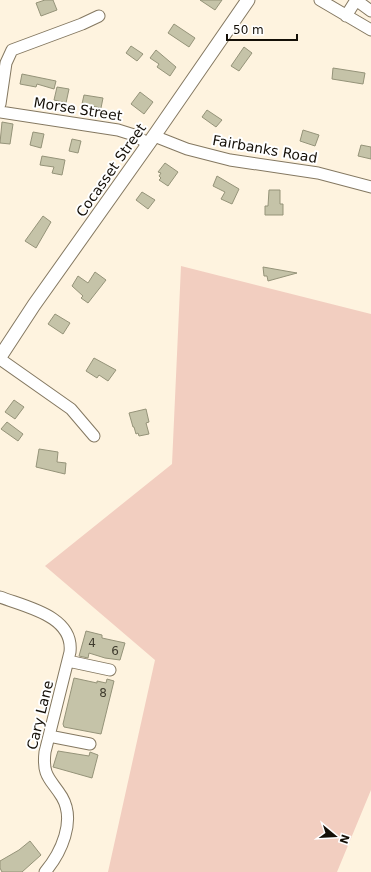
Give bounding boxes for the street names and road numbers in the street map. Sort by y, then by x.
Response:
street label: Morse Street [33,94,124,124]
street label: Cocasset Street [73,120,149,220]
street label: Fairbanks Road [211,132,319,166]
street label: Cary Lane [24,679,56,751]

